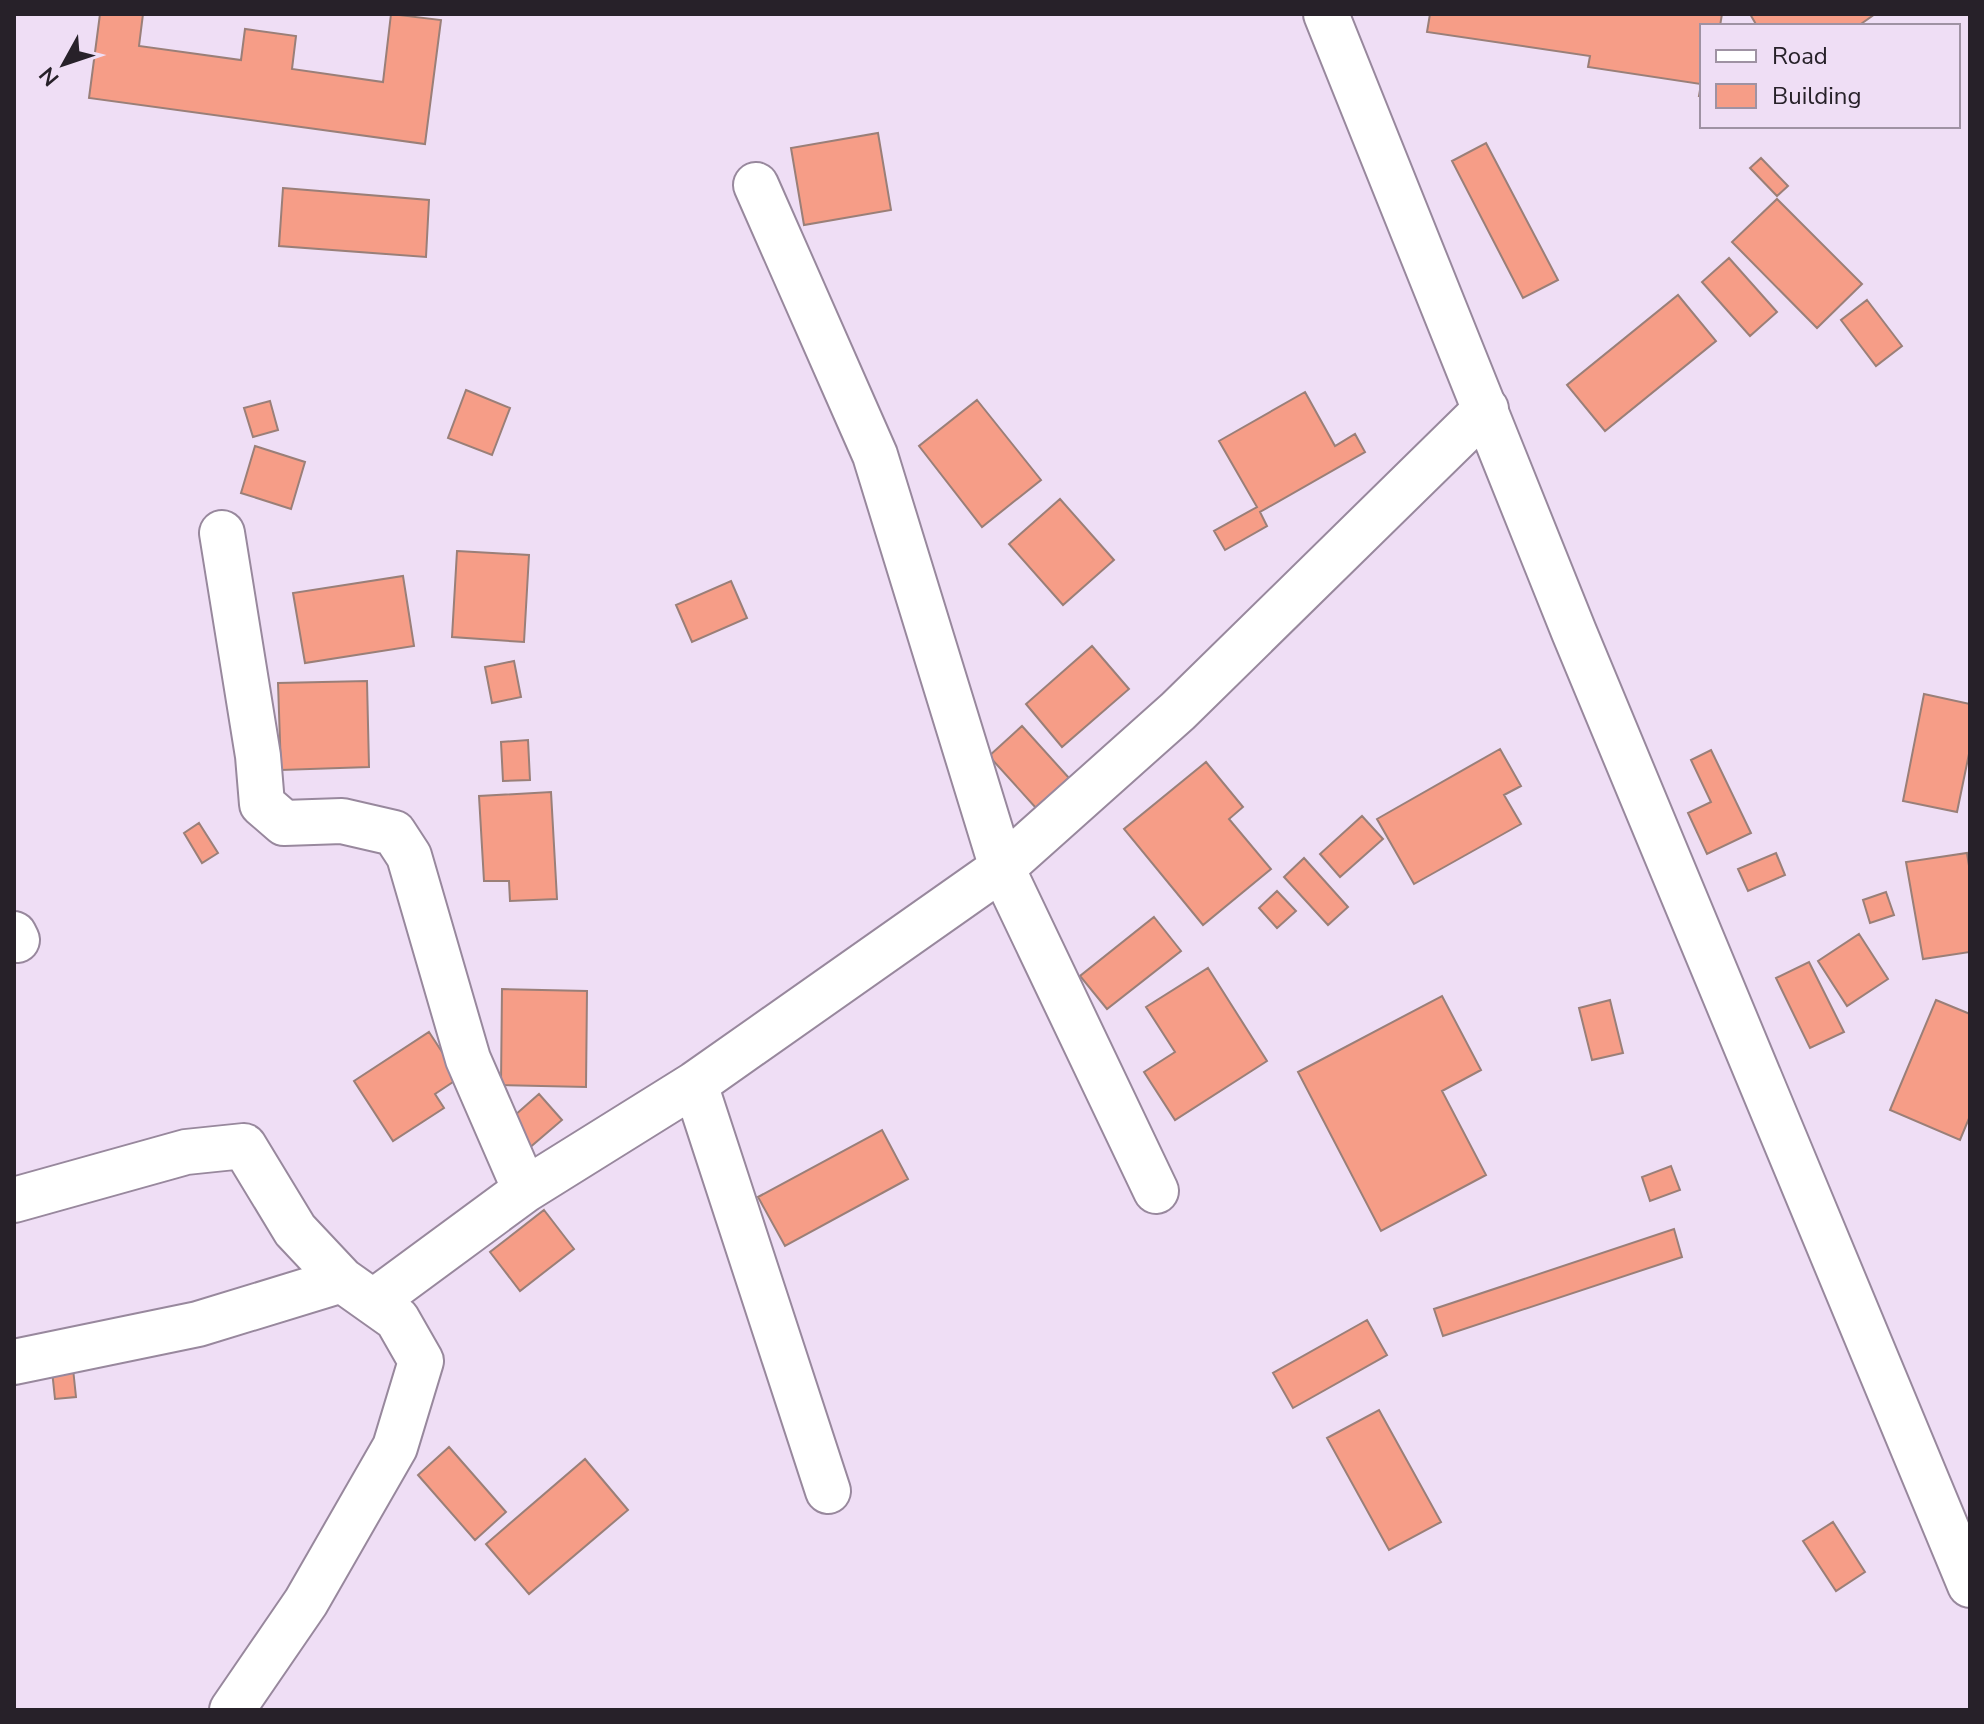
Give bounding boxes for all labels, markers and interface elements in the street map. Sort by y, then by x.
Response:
north arrow [24,24,104,104]
legend [1700,24,1960,128]
text: Road [1772,40,1828,72]
text: N [33,60,66,92]
text: Building [1772,80,1862,112]

